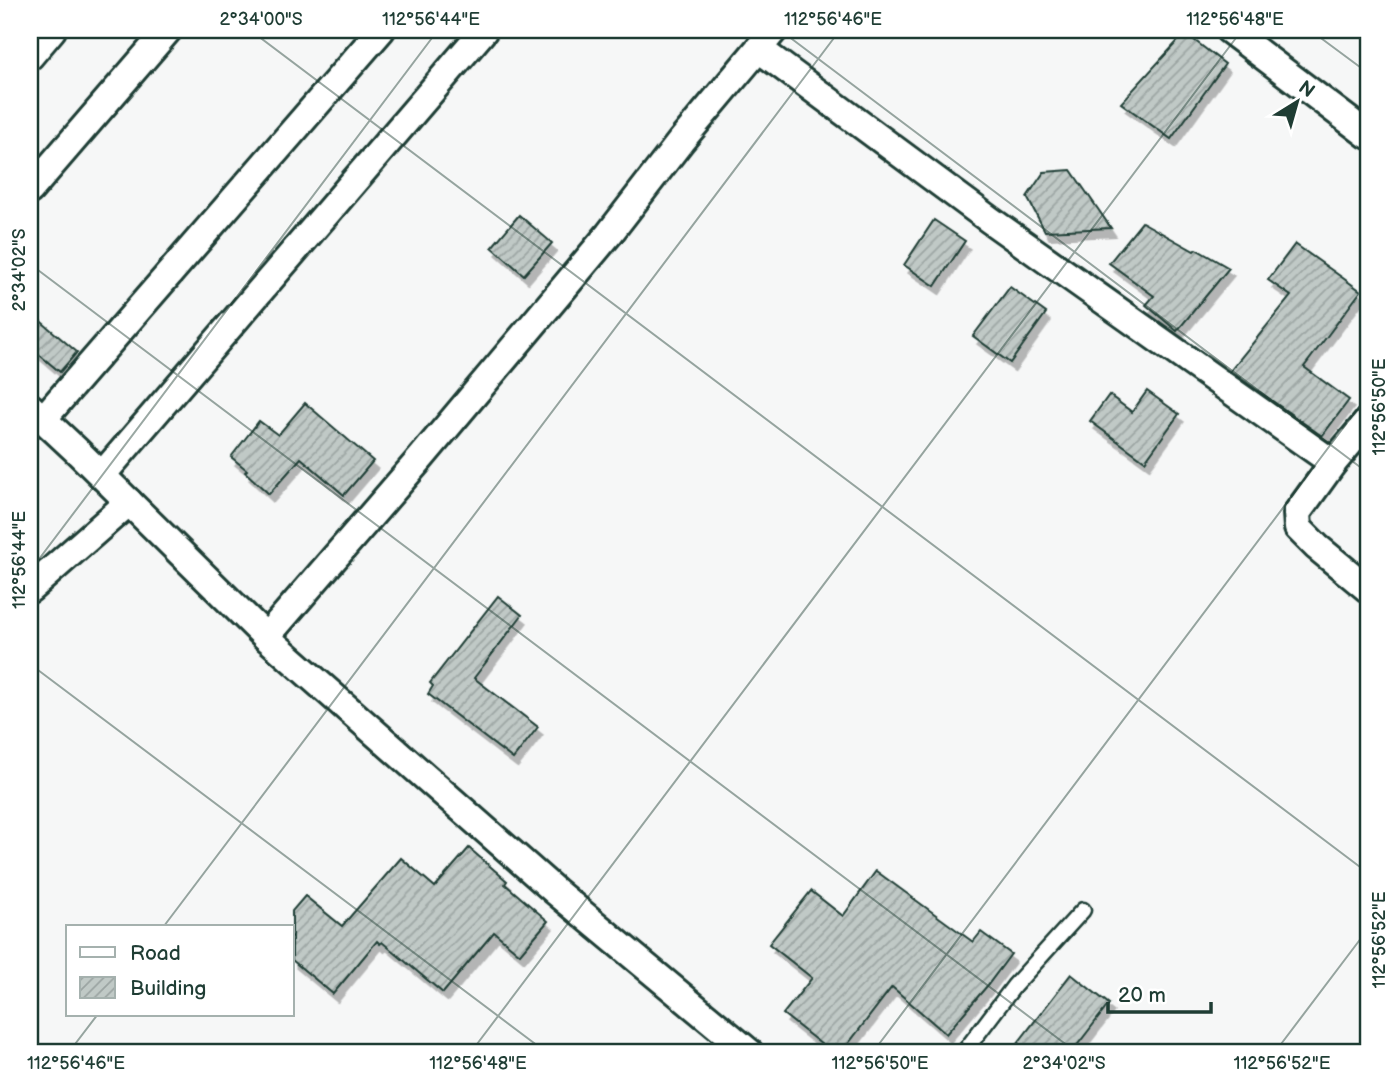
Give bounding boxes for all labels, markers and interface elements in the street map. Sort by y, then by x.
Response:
text: 2°34'00"S [219,9,303,30]
text: 112°56'44"E [382,9,480,30]
text: 112°56'46"E [784,9,882,30]
text: 112°56'48"E [1186,9,1284,30]
north arrow [1262,66,1332,136]
text: N [1294,76,1319,103]
text: 2°34'02"S [9,228,30,312]
text: 112°56'50"E [1369,358,1390,456]
text: 112°56'44"E [9,511,30,609]
text: 112°56'52"E [1369,891,1390,989]
legend [66,925,294,1016]
text: Road [130,941,181,966]
scale bar [1108,970,1211,1014]
text: Building [130,976,206,1001]
text: 20 m [1118,983,1166,1008]
text: 112°56'46"E [27,1053,125,1074]
text: 112°56'48"E [429,1053,527,1074]
text: 112°56'50"E [831,1053,929,1074]
text: 2°34'02"S [1022,1053,1106,1074]
text: 112°56'52"E [1233,1053,1331,1074]

